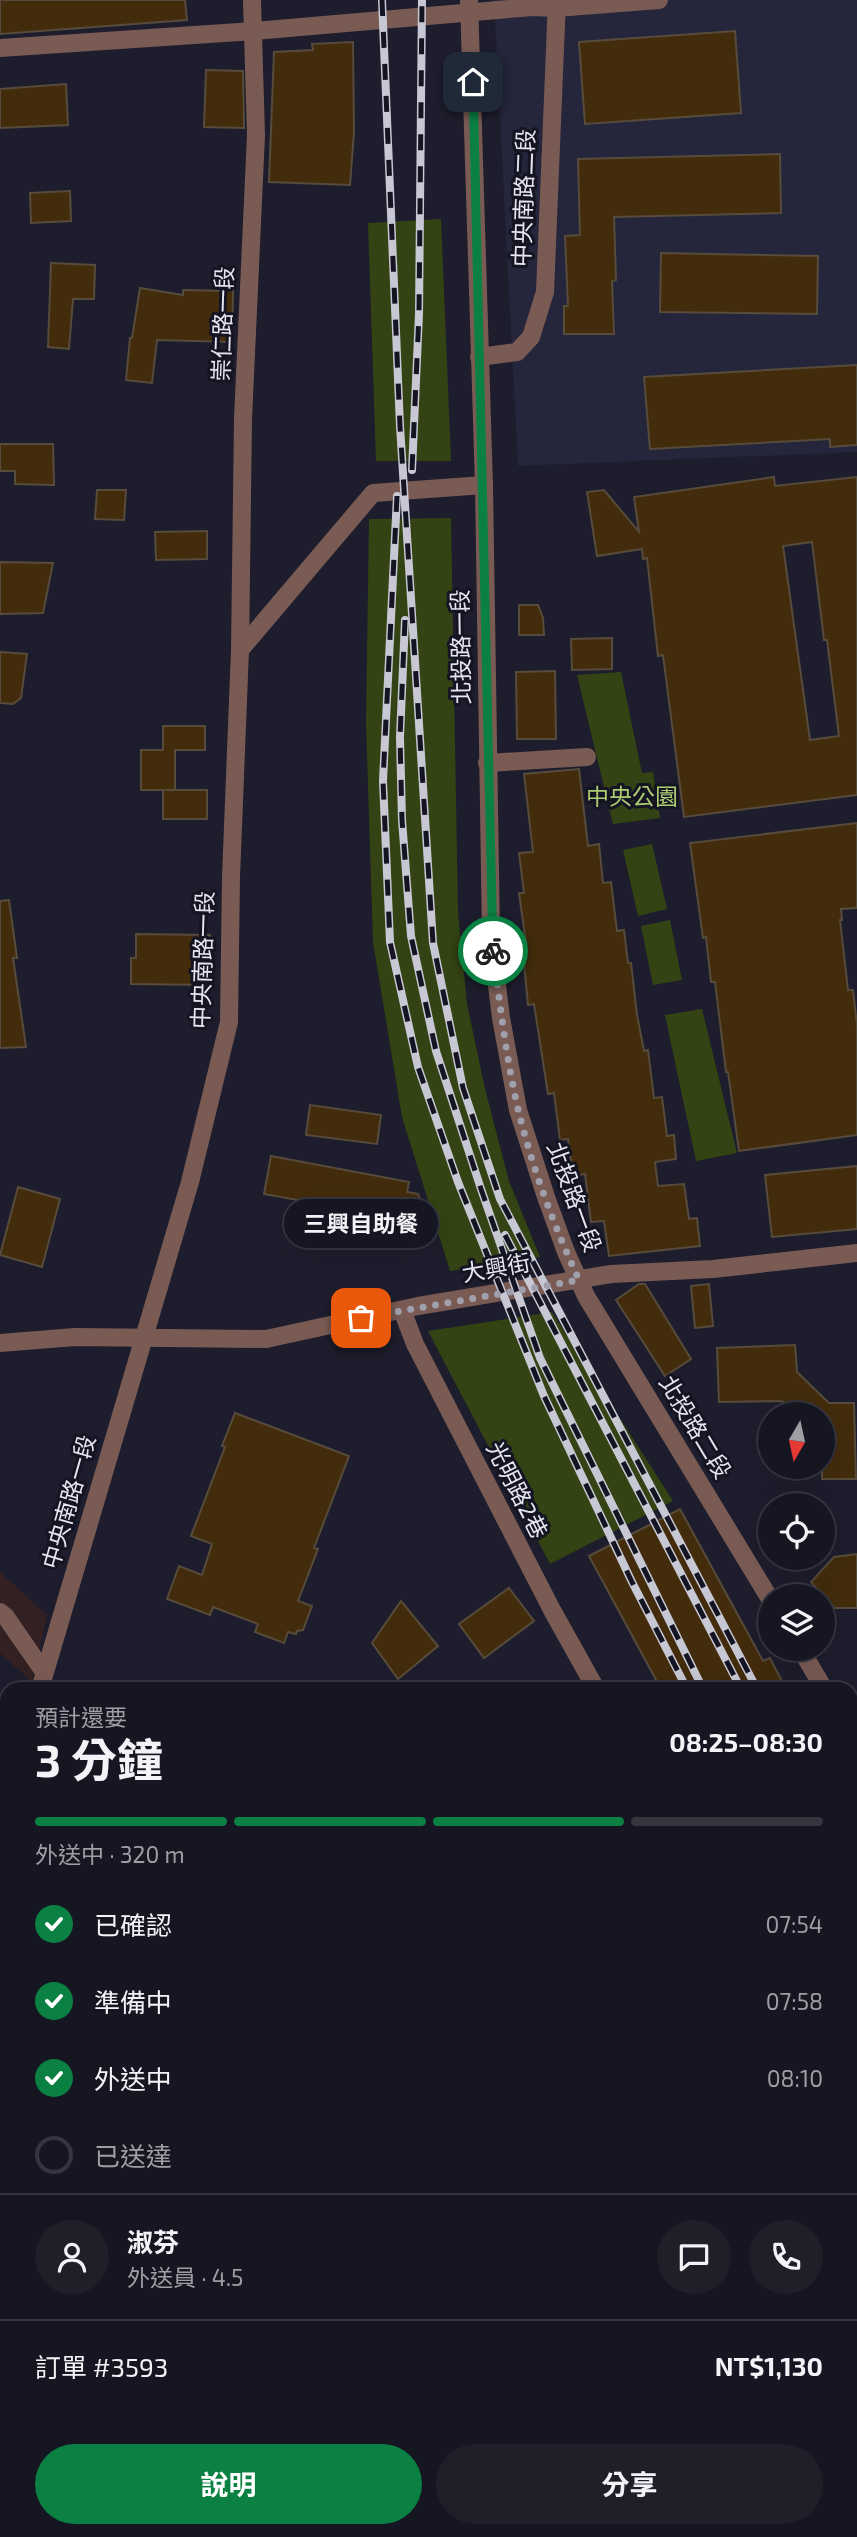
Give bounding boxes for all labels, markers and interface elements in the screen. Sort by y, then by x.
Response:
pin [443,52,503,112]
icon: home [454,63,492,101]
street label: 中央南路二段 [507,129,539,267]
street label: 崇仁路一段 [206,266,238,382]
street label: 北投路一段 [445,589,475,705]
park label: 中央公園 [586,782,678,810]
street label: 中央南路一段 [186,891,218,1029]
courier [458,916,528,986]
icon: bike [474,932,512,970]
street label: 北投路一段 [542,1138,608,1255]
callout: 三興自助餐 [284,1199,438,1248]
text: 三興自助餐 [304,1209,419,1237]
street label: 大興街 [459,1247,532,1287]
pin [331,1288,391,1348]
icon: bag [342,1299,380,1337]
street label: 北投路二段 [654,1370,737,1483]
north arrow [758,1402,835,1479]
map controls [758,1402,835,1661]
street label: 中央南路一段 [36,1432,101,1572]
street label: 光明路2巷 [482,1436,554,1543]
button: locate [758,1493,835,1570]
button: layers [758,1584,835,1661]
text: 預計還要 [35,1703,127,1731]
text: 08:25–08:30 [669,1726,823,1757]
text: 3 分鐘 [35,1731,163,1786]
text: 外送中 · 320 m [35,1840,185,1868]
icon: check [35,1905,73,1943]
text: 已確認 [94,1909,172,1940]
text: 07:54 [765,1910,823,1938]
icon: check [35,1982,73,2020]
text: 準備中 [94,1986,172,2017]
text: 07:58 [766,1987,823,2015]
icon: check [35,2059,73,2097]
text: 外送中 [94,2063,172,2094]
text: 08:10 [767,2064,823,2092]
text: 已送達 [94,2140,172,2171]
button: person [35,2220,109,2294]
button: chat [657,2220,731,2294]
button: phone [749,2220,823,2294]
text: 淑芬 [127,2226,179,2257]
text: 外送員 · 4.5 [127,2263,243,2291]
text: NT$1,130 [715,2350,823,2381]
text: 訂單 #3593 [35,2351,168,2382]
button: 說明 [35,2444,422,2524]
button: 分享 [436,2444,823,2524]

